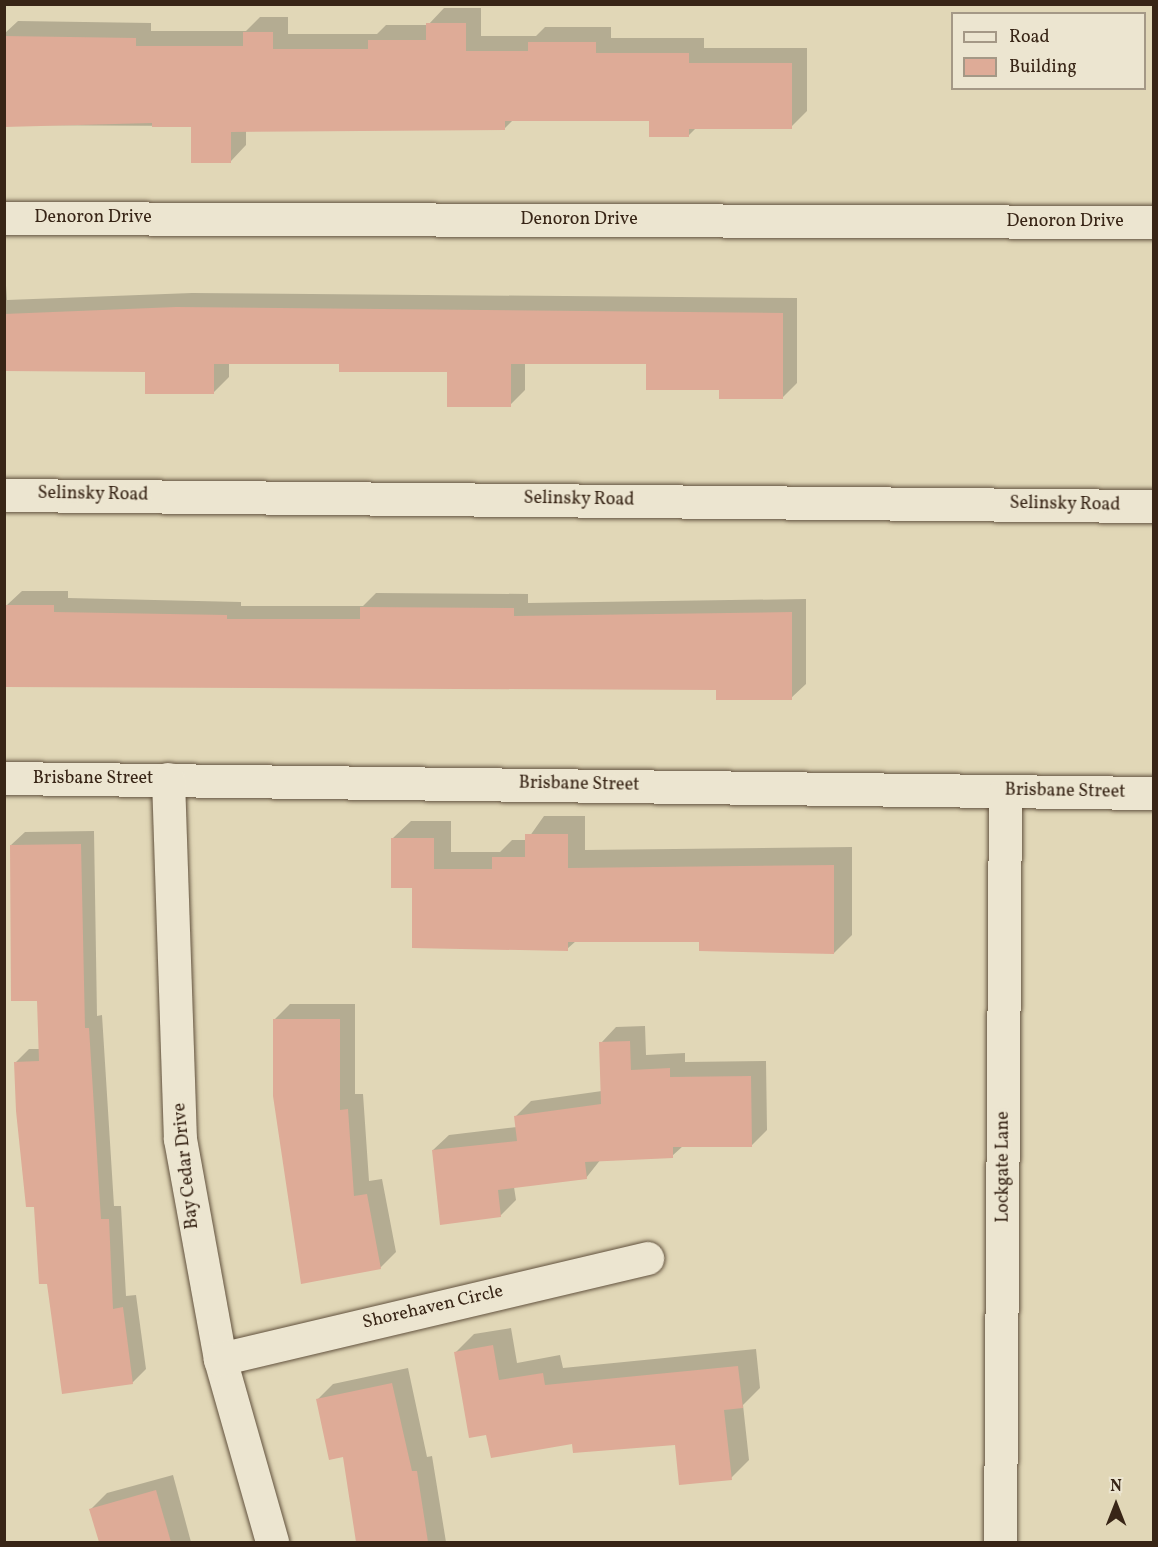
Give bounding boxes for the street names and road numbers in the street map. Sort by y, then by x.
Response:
street label: Denoron Drive [34,207,152,229]
street label: Denoron Drive [520,209,638,231]
street label: Denoron Drive [1006,211,1124,233]
street label: Selinsky Road [37,483,149,507]
street label: Selinsky Road [523,488,635,512]
street label: Selinsky Road [1009,493,1121,517]
street label: Brisbane Street [33,768,153,790]
street label: Brisbane Street [518,773,640,797]
street label: Brisbane Street [1004,780,1126,804]
street label: Bay Cedar Drive [170,1101,204,1231]
street label: Lockgate Lane [993,1111,1015,1223]
street label: Shorehaven Circle [360,1281,506,1335]

